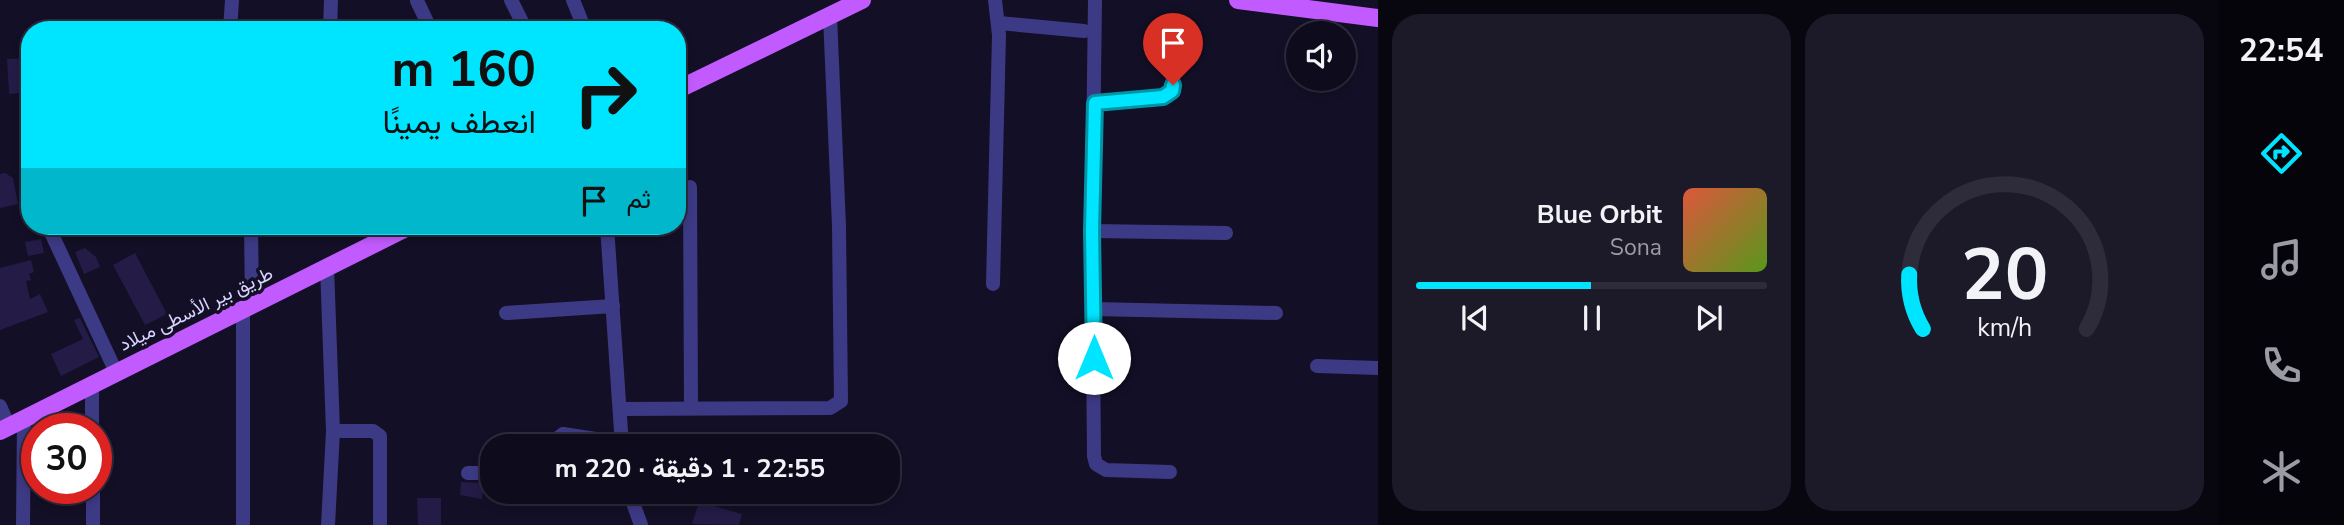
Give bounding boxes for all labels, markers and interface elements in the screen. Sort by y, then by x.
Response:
pin [1143,13,1203,85]
map controls [1286,21,1356,91]
button: sound [1286,21,1356,91]
icon: arrive [1154,24,1192,62]
text: 22:54 [2239,29,2323,72]
text: 160 m [392,36,536,103]
icon: right [560,49,651,140]
text: انعطف يمينًا [383,101,536,144]
icon: directions [2257,129,2306,178]
icon: arrive [575,182,613,220]
text: ثم [627,182,651,217]
text: Blue Orbit [1537,197,1662,232]
text: 20 [1961,225,2048,325]
text: Sona [1610,232,1662,263]
icon: music [2257,235,2306,284]
street label: طريق بير الأسطى ميلاد [115,260,277,358]
icon: previous [1456,299,1494,337]
icon: pause [1573,299,1611,337]
icon: next [1690,299,1728,337]
text: km/h [1977,310,2032,344]
position arrow [1057,321,1131,395]
icon: phone [2257,341,2306,390]
speed limit sign: 30 [21,413,112,504]
icon: climate [2257,447,2306,496]
text: 22:55 · 1 دقيقة · 220 m [555,451,825,486]

